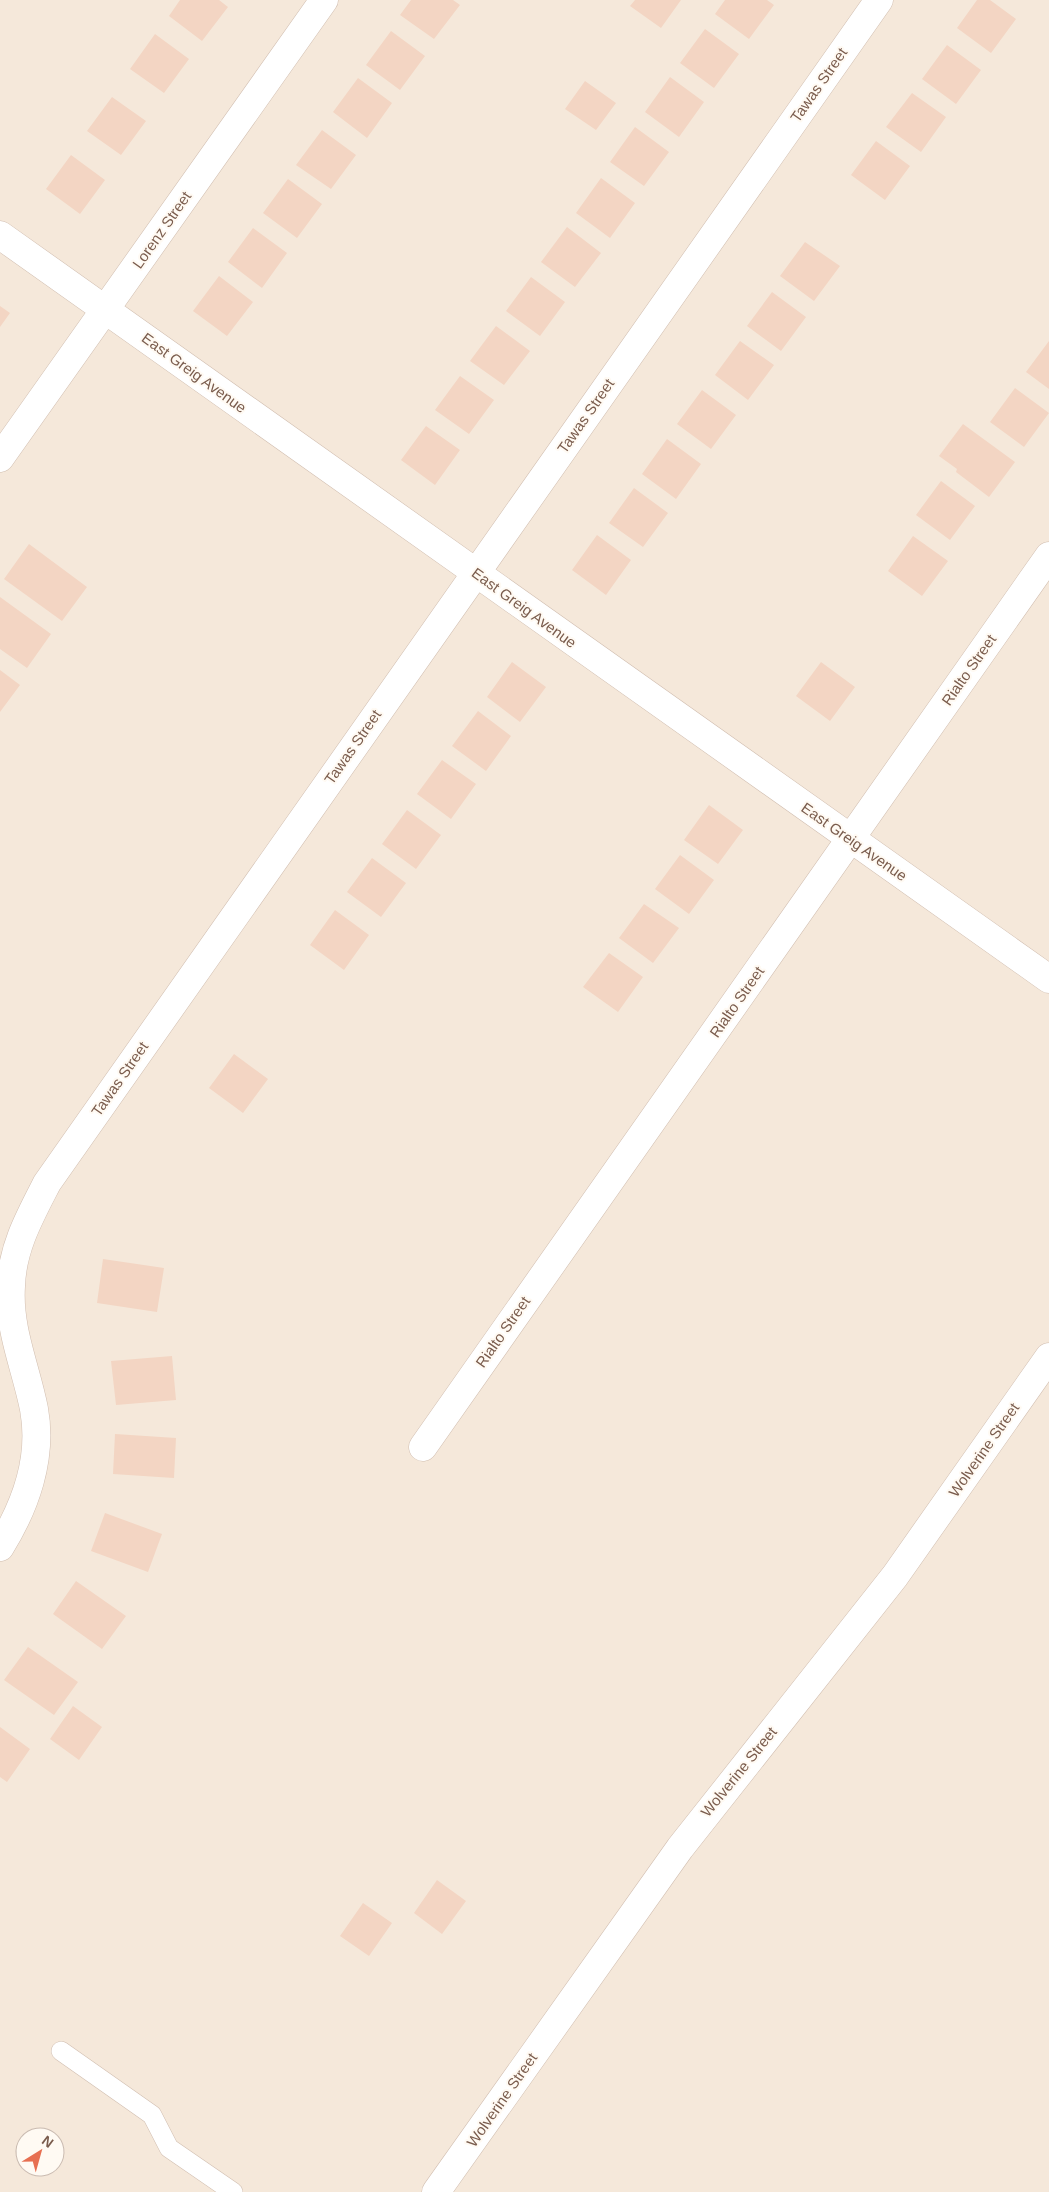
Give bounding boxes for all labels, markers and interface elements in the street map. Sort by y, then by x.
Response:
street label: Tawas Street [787,44,851,125]
street label: Lorenz Street [129,187,195,271]
street label: East Greig Avenue [139,329,250,416]
street label: Tawas Street [554,375,618,456]
street label: East Greig Avenue [469,564,580,651]
street label: Rialto Street [938,630,1000,708]
street label: Tawas Street [321,706,385,787]
street label: East Greig Avenue [798,799,910,884]
street label: Rialto Street [706,962,768,1040]
street label: Tawas Street [88,1038,152,1119]
street label: Rialto Street [472,1292,534,1370]
street label: Wolverine Street [945,1399,1023,1500]
street label: Wolverine Street [697,1723,781,1820]
street label: Wolverine Street [463,2049,541,2150]
north arrow [15,2127,65,2177]
text: N [39,2132,57,2151]

